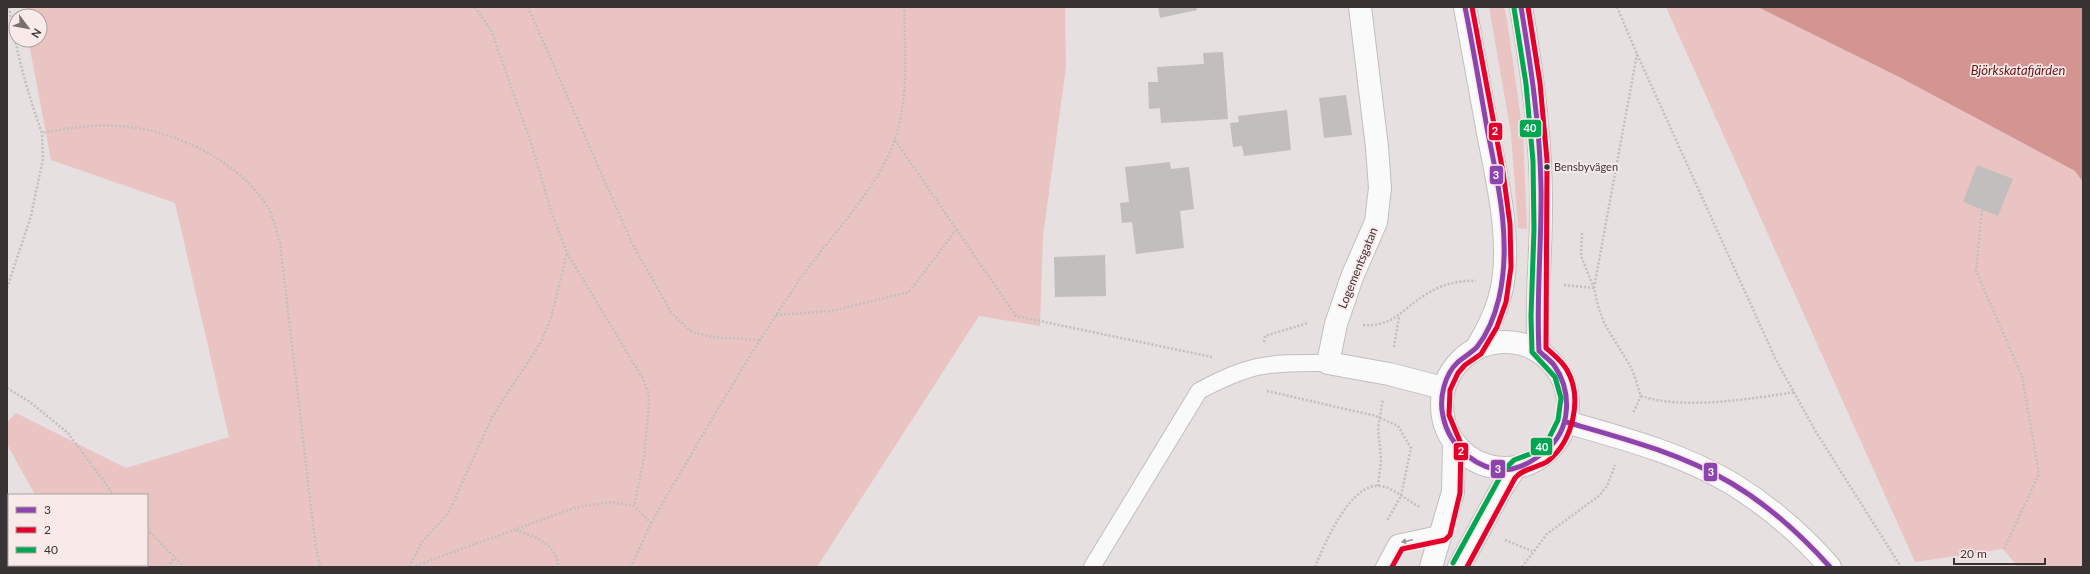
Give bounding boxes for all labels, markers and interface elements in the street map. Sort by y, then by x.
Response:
north arrow [8,8,48,48]
text: N [29,27,45,41]
water label: Björkskatafjärden [1971,62,2065,78]
line badge: 40 [1519,119,1542,138]
text: 40 [1524,121,1537,134]
line badge: 2 [1488,122,1503,141]
text: 2 [1492,124,1498,137]
place label: Bensbyvägen [1554,160,1618,173]
marker: Bensbyvägen [1542,162,1552,172]
line badge: 3 [1489,165,1504,185]
text: 3 [1493,168,1499,181]
street label: Logementsgatan [1334,225,1381,311]
line badge: 40 [1530,437,1553,456]
text: 40 [1536,440,1549,453]
line badge: 2 [1453,442,1469,461]
text: 2 [1458,444,1464,457]
line badge: 3 [1490,459,1506,479]
text: 3 [1495,462,1501,475]
line badge: 3 [1703,462,1718,482]
text: 3 [1708,465,1714,478]
legend [8,494,148,566]
text: 3 [44,502,51,517]
text: 2 [44,522,51,537]
one-way arrow [1400,538,1413,544]
scale bar [1954,540,2045,566]
text: 40 [44,542,58,557]
text: 20 m [1960,546,1987,561]

